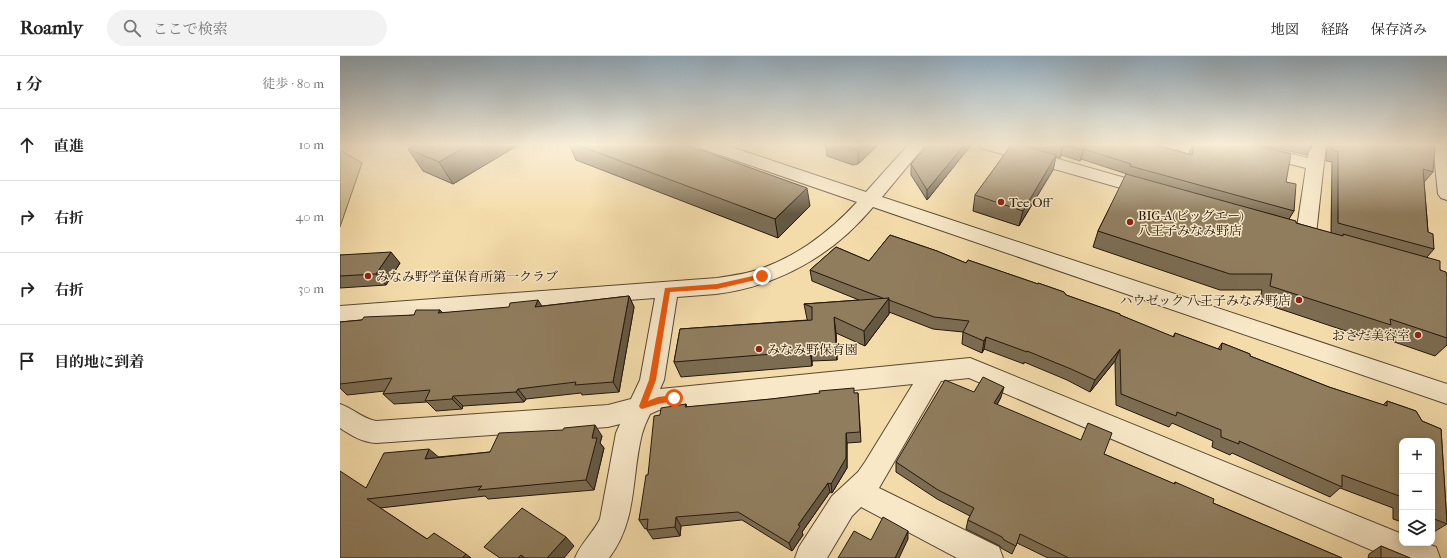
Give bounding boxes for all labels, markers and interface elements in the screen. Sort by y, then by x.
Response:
search box [107,10,387,46]
text: Roamly [20,17,83,39]
icon: search [121,17,143,39]
text: ここで検索 [153,20,228,38]
text: 地図 [1271,21,1299,38]
text: 経路 [1321,21,1349,38]
text: 保存済み [1371,21,1427,38]
text: 1 分 [16,74,43,94]
text: 徒歩 · 80 m [262,76,324,91]
icon: ahead [16,134,38,156]
text: 直進 [54,137,84,155]
text: 10 m [299,137,324,152]
place label: Tee Off [1009,195,1054,210]
marker: Tee Off [996,197,1006,207]
icon: right [16,206,38,228]
place label: BIG-A(ビッグエー) 八王子みなみ野店 [1138,208,1244,238]
text: 右折 [54,209,84,227]
text: 40 m [296,209,324,224]
marker: BIG-A(ビッグエー) 八王子みなみ野店 [1125,217,1135,227]
route end [753,267,771,285]
place label: みなみ野学童保育所第一クラブ [376,269,558,284]
marker: みなみ野学童保育所第一クラブ [363,271,373,281]
icon: right [16,278,38,300]
text: 右折 [54,281,84,299]
text: 30 m [298,281,324,296]
place label: ハウゼック 八王子みなみ野店 [1119,293,1291,308]
marker: ハウゼック 八王子みなみ野店 [1294,295,1304,305]
place label: おさだ美容室 [1332,328,1410,343]
marker: おさだ美容室 [1413,330,1423,340]
place label: みなみ野保育園 [767,342,858,357]
marker: みなみ野保育園 [754,344,764,354]
icon: arrive [16,350,38,372]
text: 目的地に到着 [54,353,144,371]
route start [665,389,683,407]
map controls [1399,438,1435,546]
button: + [1399,438,1435,474]
button: − [1399,474,1435,510]
button: layers [1399,510,1435,546]

